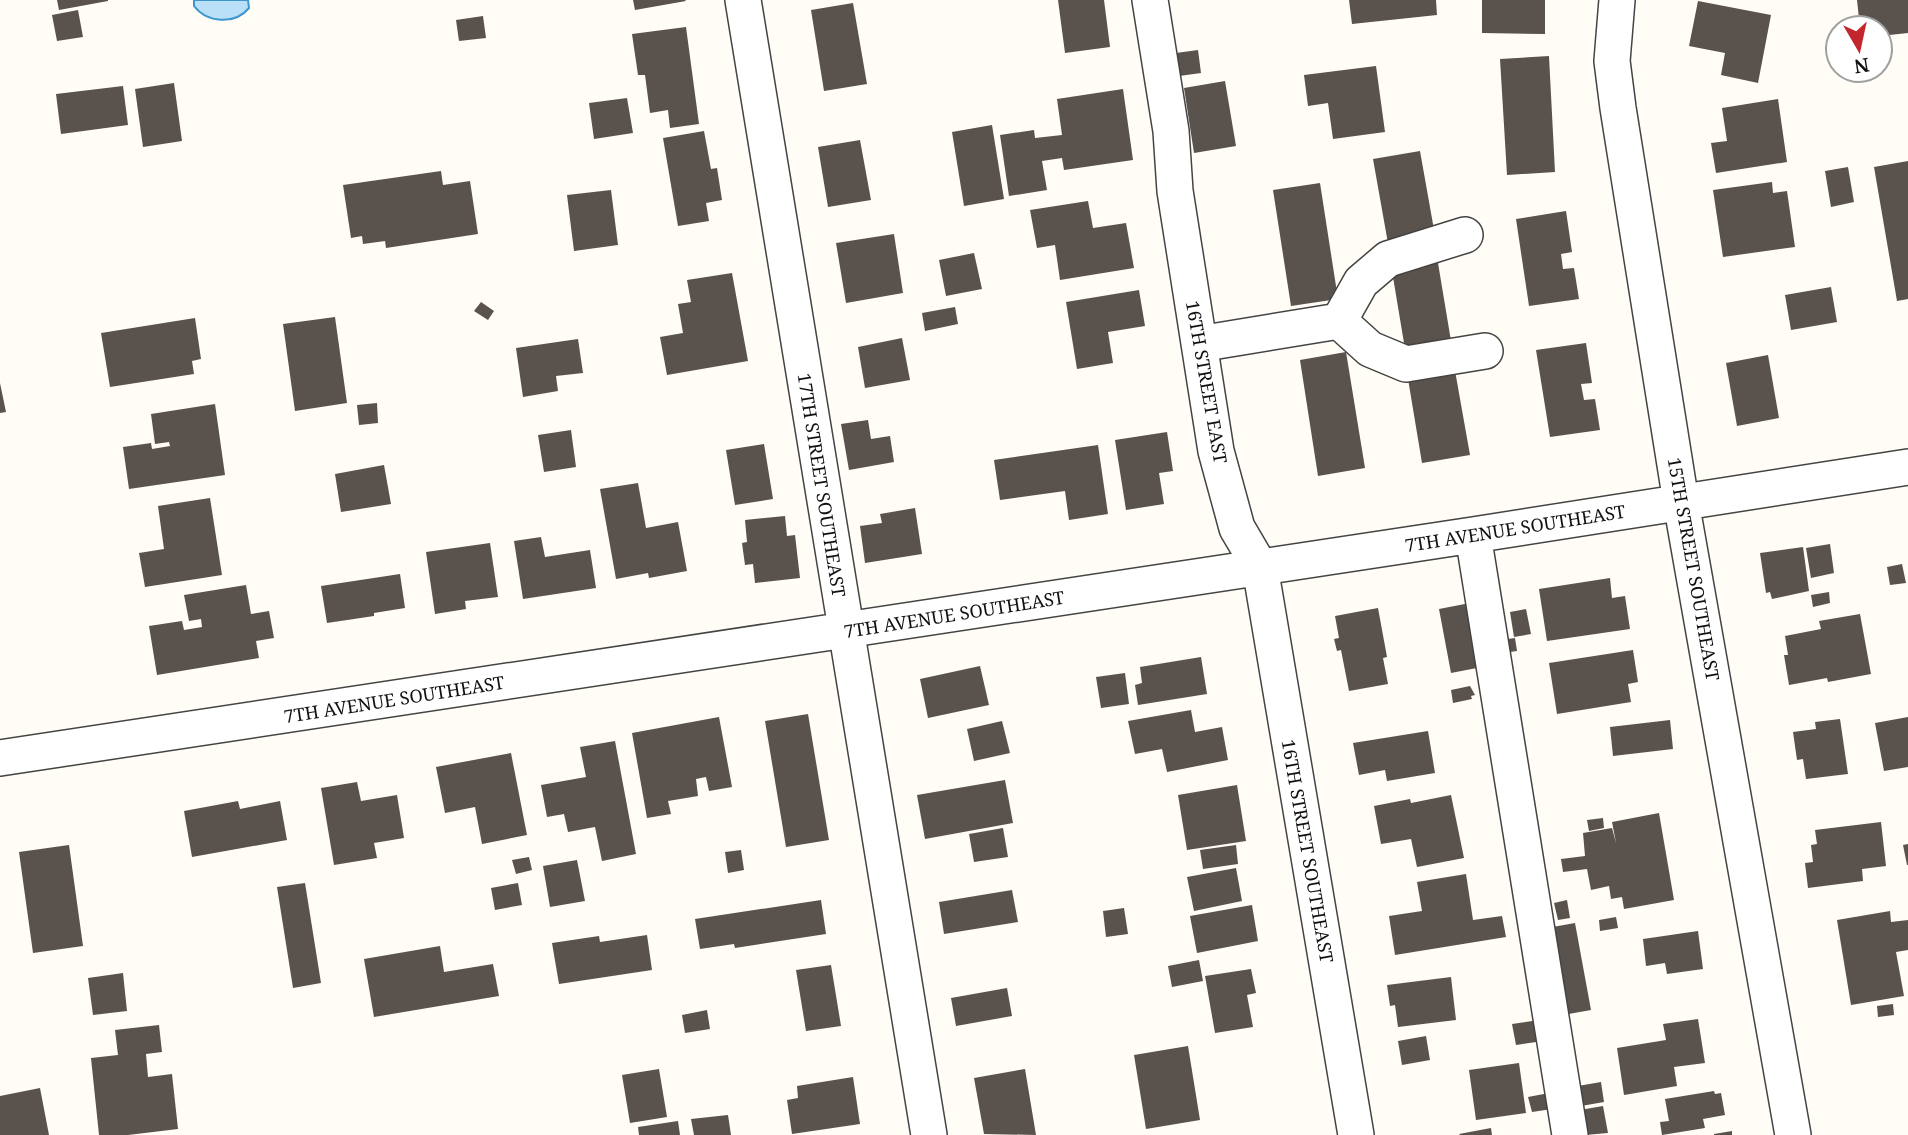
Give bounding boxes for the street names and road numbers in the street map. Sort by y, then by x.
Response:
street label: 16TH STREET EAST [1181,299,1233,465]
street label: 17TH STREET SOUTHEAST [792,371,852,599]
street label: 15TH STREET SOUTHEAST [1663,456,1725,682]
street label: 7TH AVENUE SOUTHEAST [1403,499,1627,557]
street label: 7TH AVENUE SOUTHEAST [842,585,1066,643]
street label: 7TH AVENUE SOUTHEAST [282,670,506,728]
street label: 16TH STREET SOUTHEAST [1277,738,1339,964]

